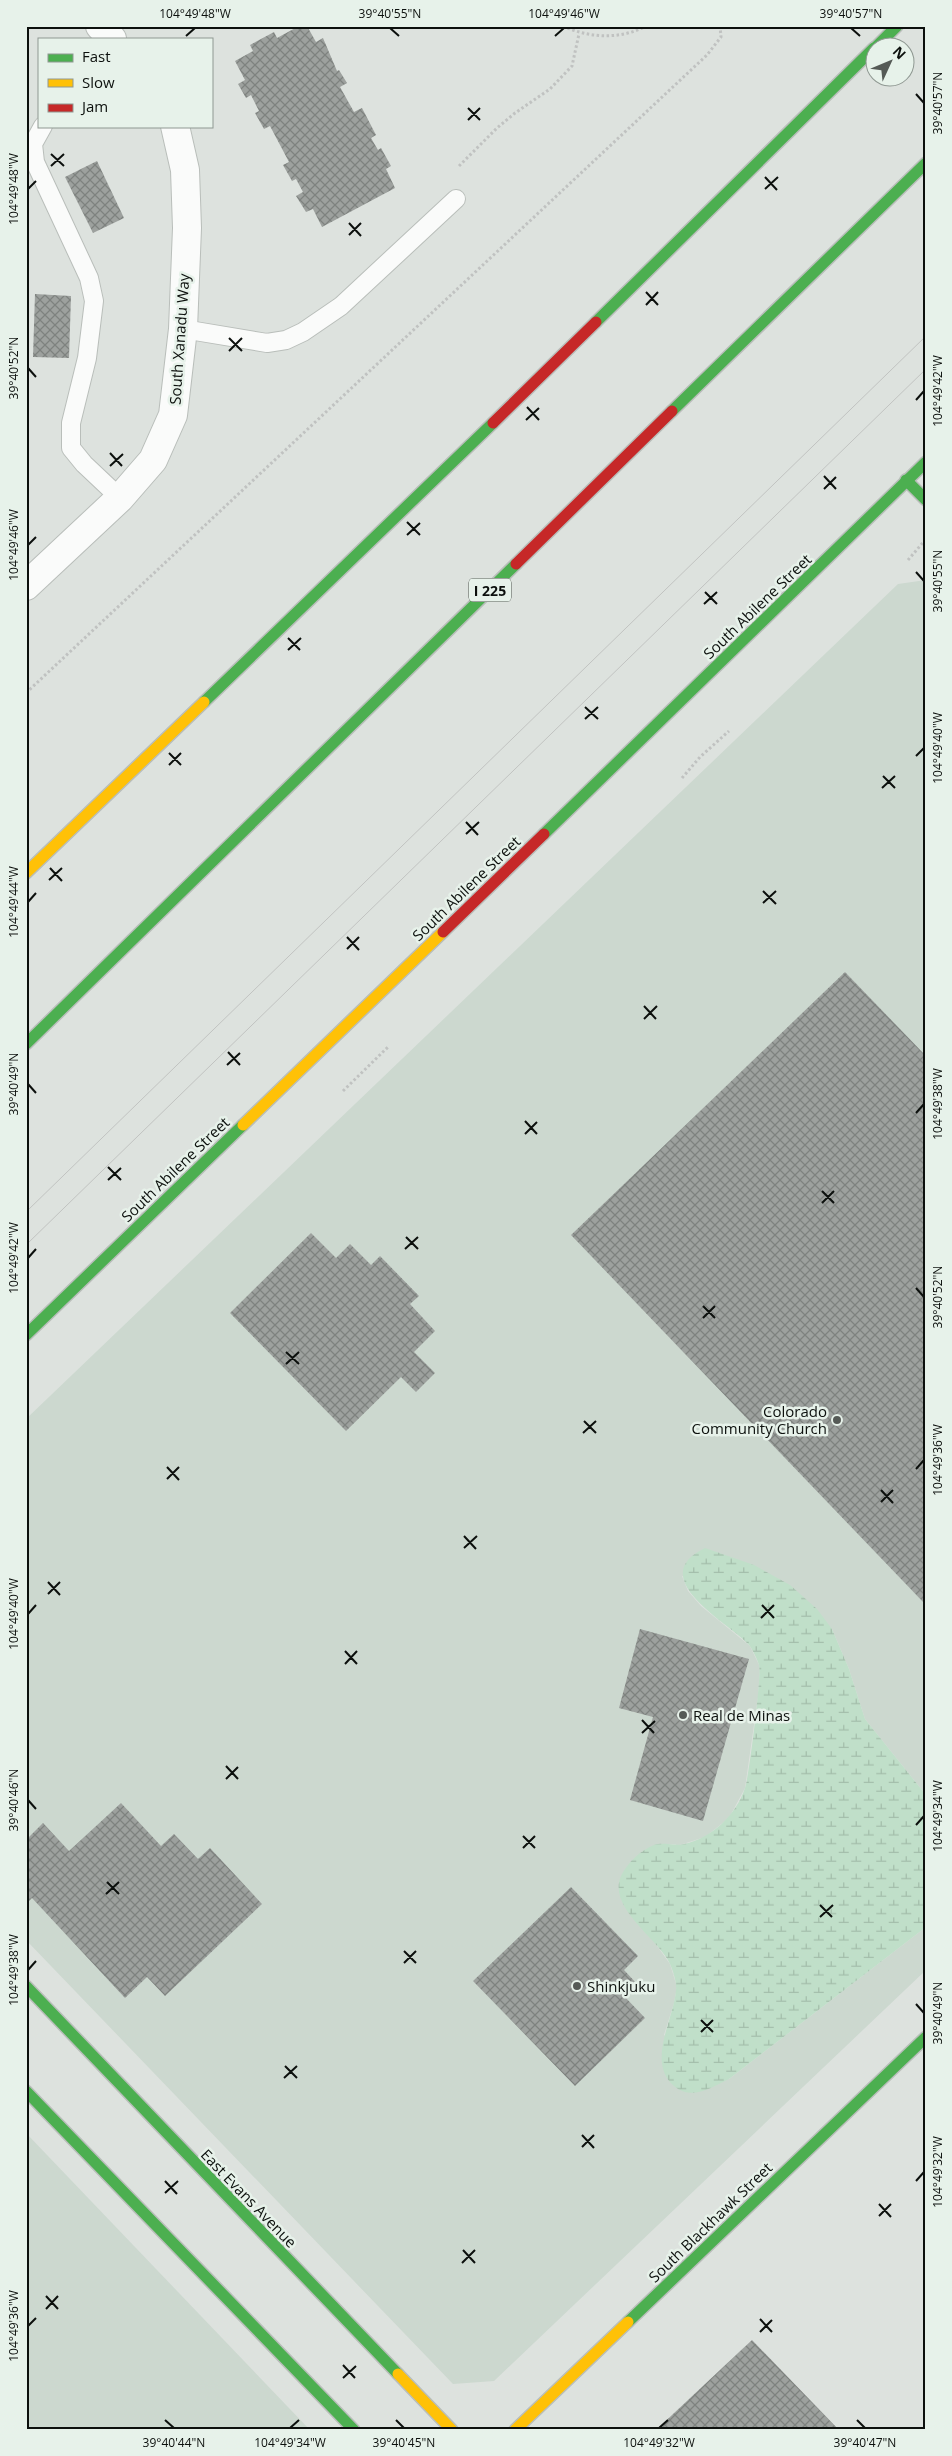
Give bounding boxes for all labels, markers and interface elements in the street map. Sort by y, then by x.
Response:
text: 104°49'48"W [159,5,231,22]
text: 39°40'55"N [359,5,421,22]
text: 104°49'46"W [528,5,600,22]
text: 39°40'57"N [820,5,882,22]
legend [38,38,212,128]
north arrow [864,38,914,88]
text: N [889,42,911,63]
text: Fast [82,46,111,66]
text: Slow [82,72,115,92]
text: 39°40'57"N [929,72,946,134]
text: Jam [80,96,108,116]
text: 104°49'48"W [5,153,22,225]
street label: South Xanadu Way [164,272,194,405]
text: 39°40'52"N [5,337,22,399]
text: 104°49'42"W [929,355,946,427]
text: 104°49'46"W [5,509,22,581]
street label: South Abilene Street [699,549,815,663]
text: 39°40'55"N [929,550,946,612]
road number: I 225 [469,578,511,602]
text: 104°49'40"W [929,712,946,784]
street label: South Abilene Street [408,831,524,945]
text: 104°49'44"W [5,866,22,938]
text: 39°40'49"N [5,1053,22,1115]
text: 104°49'38"W [929,1068,946,1140]
street label: South Abilene Street [117,1112,233,1226]
text: 104°49'42"W [5,1222,22,1294]
text: 39°40'52"N [929,1266,946,1328]
place label: Colorado Community Church [691,1401,827,1438]
marker: Colorado Community Church [831,1414,843,1426]
text: 104°49'36"W [929,1424,946,1496]
text: 104°49'40"W [5,1578,22,1650]
place label: Real de Minas [693,1705,790,1725]
marker: Real de Minas [677,1709,689,1721]
text: 39°40'46"N [5,1769,22,1831]
text: 104°49'34"W [929,1780,946,1852]
text: 104°49'38"W [5,1934,22,2006]
place label: Shinkjuku [587,1976,655,1996]
marker: Shinkjuku [571,1980,583,1992]
text: 39°40'49"N [929,1982,946,2044]
text: 104°49'32"W [929,2136,946,2208]
street label: East Evans Avenue [197,2144,301,2252]
street label: South Blackhawk Street [644,2158,776,2286]
text: 104°49'36"W [5,2290,22,2362]
text: 39°40'44"N [143,2434,205,2451]
text: 104°49'34"W [254,2434,326,2451]
text: 39°40'45"N [373,2434,435,2451]
text: 104°49'32"W [623,2434,695,2451]
text: 39°40'47"N [834,2434,896,2451]

